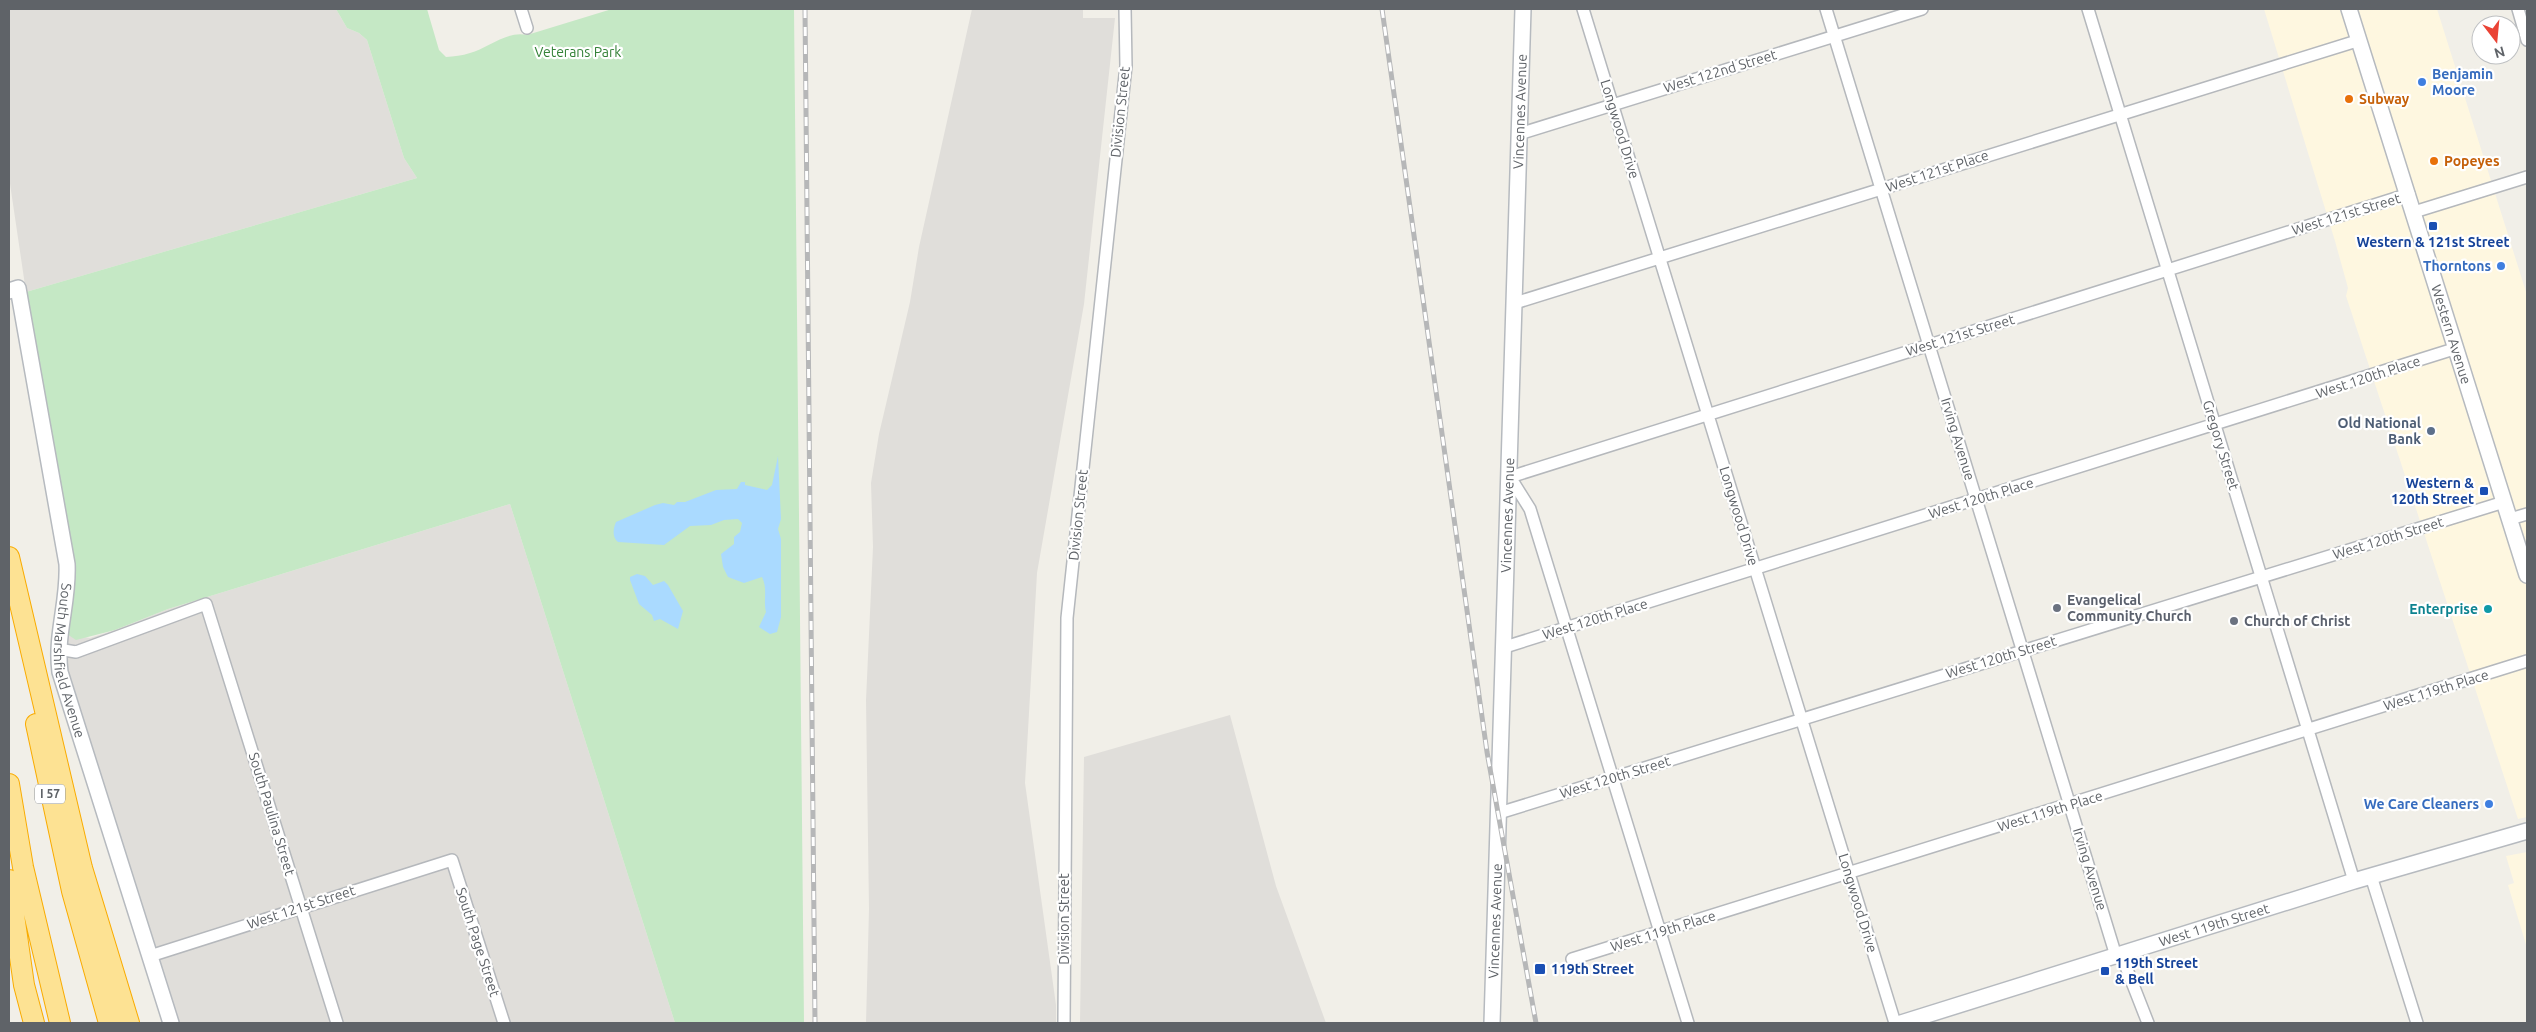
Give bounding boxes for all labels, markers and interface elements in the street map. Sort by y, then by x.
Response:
north arrow [2471,15,2521,65]
text: N [2492,43,2507,62]
park label: Veterans Park [535,44,621,60]
street label: West 122nd Street [1662,46,1779,96]
street label: Vincennes Avenue [1510,54,1530,169]
street label: Division Street [1107,65,1133,158]
place label: Benjamin Moore [2432,66,2493,98]
marker: Benjamin Moore [2416,76,2428,88]
street label: Longwood Drive [1597,77,1643,181]
place label: Subway [2359,91,2410,107]
marker: Subway [2343,93,2355,105]
street label: West 121st Place [1884,147,1990,195]
place label: Popeyes [2444,153,2500,169]
marker: Popeyes [2428,155,2440,167]
street label: West 121st Street [2290,190,2403,238]
marker: Western & 121st Street [2427,220,2439,232]
place label: Western & 121st Street [2356,234,2510,250]
place label: Thorntons [2423,258,2491,274]
marker: Thorntons [2495,260,2507,272]
street label: Western Avenue [2428,283,2474,386]
street label: West 121st Street [1904,311,2017,359]
street label: West 120th Place [2314,353,2422,401]
street label: Irving Avenue [1938,396,1978,482]
street label: Gregory Street [2200,398,2242,492]
place label: Old National Bank [2338,415,2421,447]
marker: Old National Bank [2425,425,2437,437]
street label: Vincennes Avenue [1498,457,1517,573]
street label: Longwood Drive [1716,464,1762,568]
street label: Division Street [1065,468,1091,561]
street label: West 120th Place [1926,474,2036,522]
place label: Western & 120th Street [2391,475,2474,507]
marker: Western & 120th Street [2478,485,2490,497]
street label: West 120th Street [2331,513,2446,562]
street label: South Marshfield Avenue [51,583,88,740]
place label: Evangelical Community Church [2067,592,2192,624]
street label: West 120th Place [1540,595,1650,643]
place label: Enterprise [2409,601,2478,617]
marker: Evangelical Community Church [2051,602,2063,614]
marker: Enterprise [2482,603,2494,615]
place label: Church of Christ [2244,613,2350,629]
marker: Church of Christ [2228,615,2240,627]
street label: West 120th Street [1944,632,2059,681]
street label: West 119th Place [2381,666,2491,714]
street label: South Paulina Street [246,750,299,878]
street label: West 120th Street [1558,752,1673,801]
road number: I 57 [35,784,65,804]
street label: West 119th Place [1995,787,2105,835]
place label: We Care Cleaners [2364,796,2479,812]
marker: We Care Cleaners [2483,798,2495,810]
street label: Irving Avenue [2070,826,2110,912]
street label: Longwood Drive [1835,851,1881,955]
street label: Vincennes Avenue [1485,863,1505,979]
street label: Division Street [1056,873,1072,965]
street label: West 121st Street [245,882,358,932]
street label: South Page Street [453,885,503,999]
street label: West 119th Street [2157,900,2272,950]
street label: West 119th Place [1608,907,1718,955]
place label: 119th Street & Bell [2115,955,2198,987]
place label: 119th Street [1551,961,1634,977]
marker: 119th Street [1533,962,1547,976]
marker: 119th Street & Bell [2099,965,2111,977]

